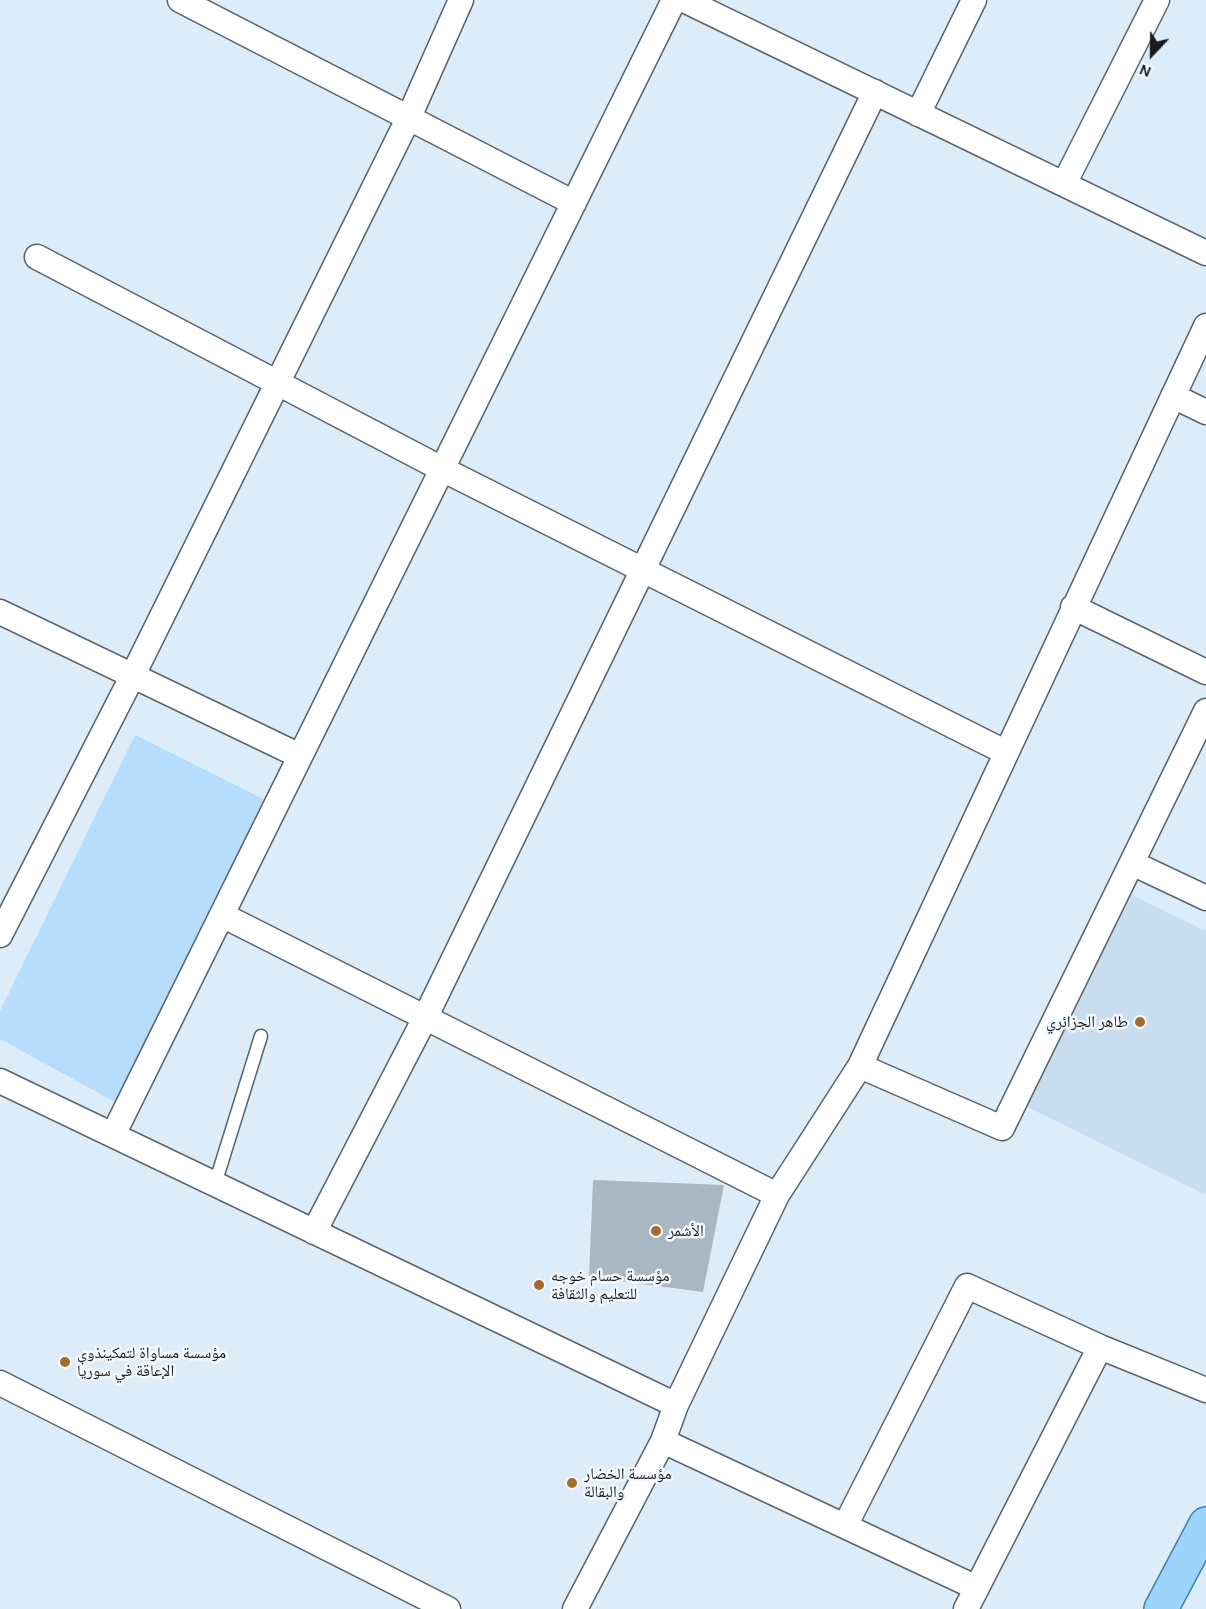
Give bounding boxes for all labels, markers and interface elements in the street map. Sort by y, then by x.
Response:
north arrow [1122,24,1182,84]
text: N [1136,60,1154,82]
place label: طاهر الجزائري [1046,1012,1128,1032]
marker: طاهر الجزائري [1133,1015,1147,1029]
place label: الأشمر [668,1221,704,1241]
marker: الأشمر [649,1224,663,1238]
place label: مؤسسة حسام خوجه للتعليم والثقافة [551,1266,669,1304]
marker: مؤسسة حسام خوجه للتعليم والثقافة [532,1278,546,1292]
place label: مؤسسة مساواة لتمكينذوي الإعاقة في سوريا [77,1343,226,1381]
marker: مؤسسة مساواة لتمكينذوي الإعاقة في سوريا [58,1355,72,1369]
place label: مؤسسة الخضار والبقالة [584,1464,671,1502]
marker: مؤسسة الخضار والبقالة [565,1476,579,1490]

